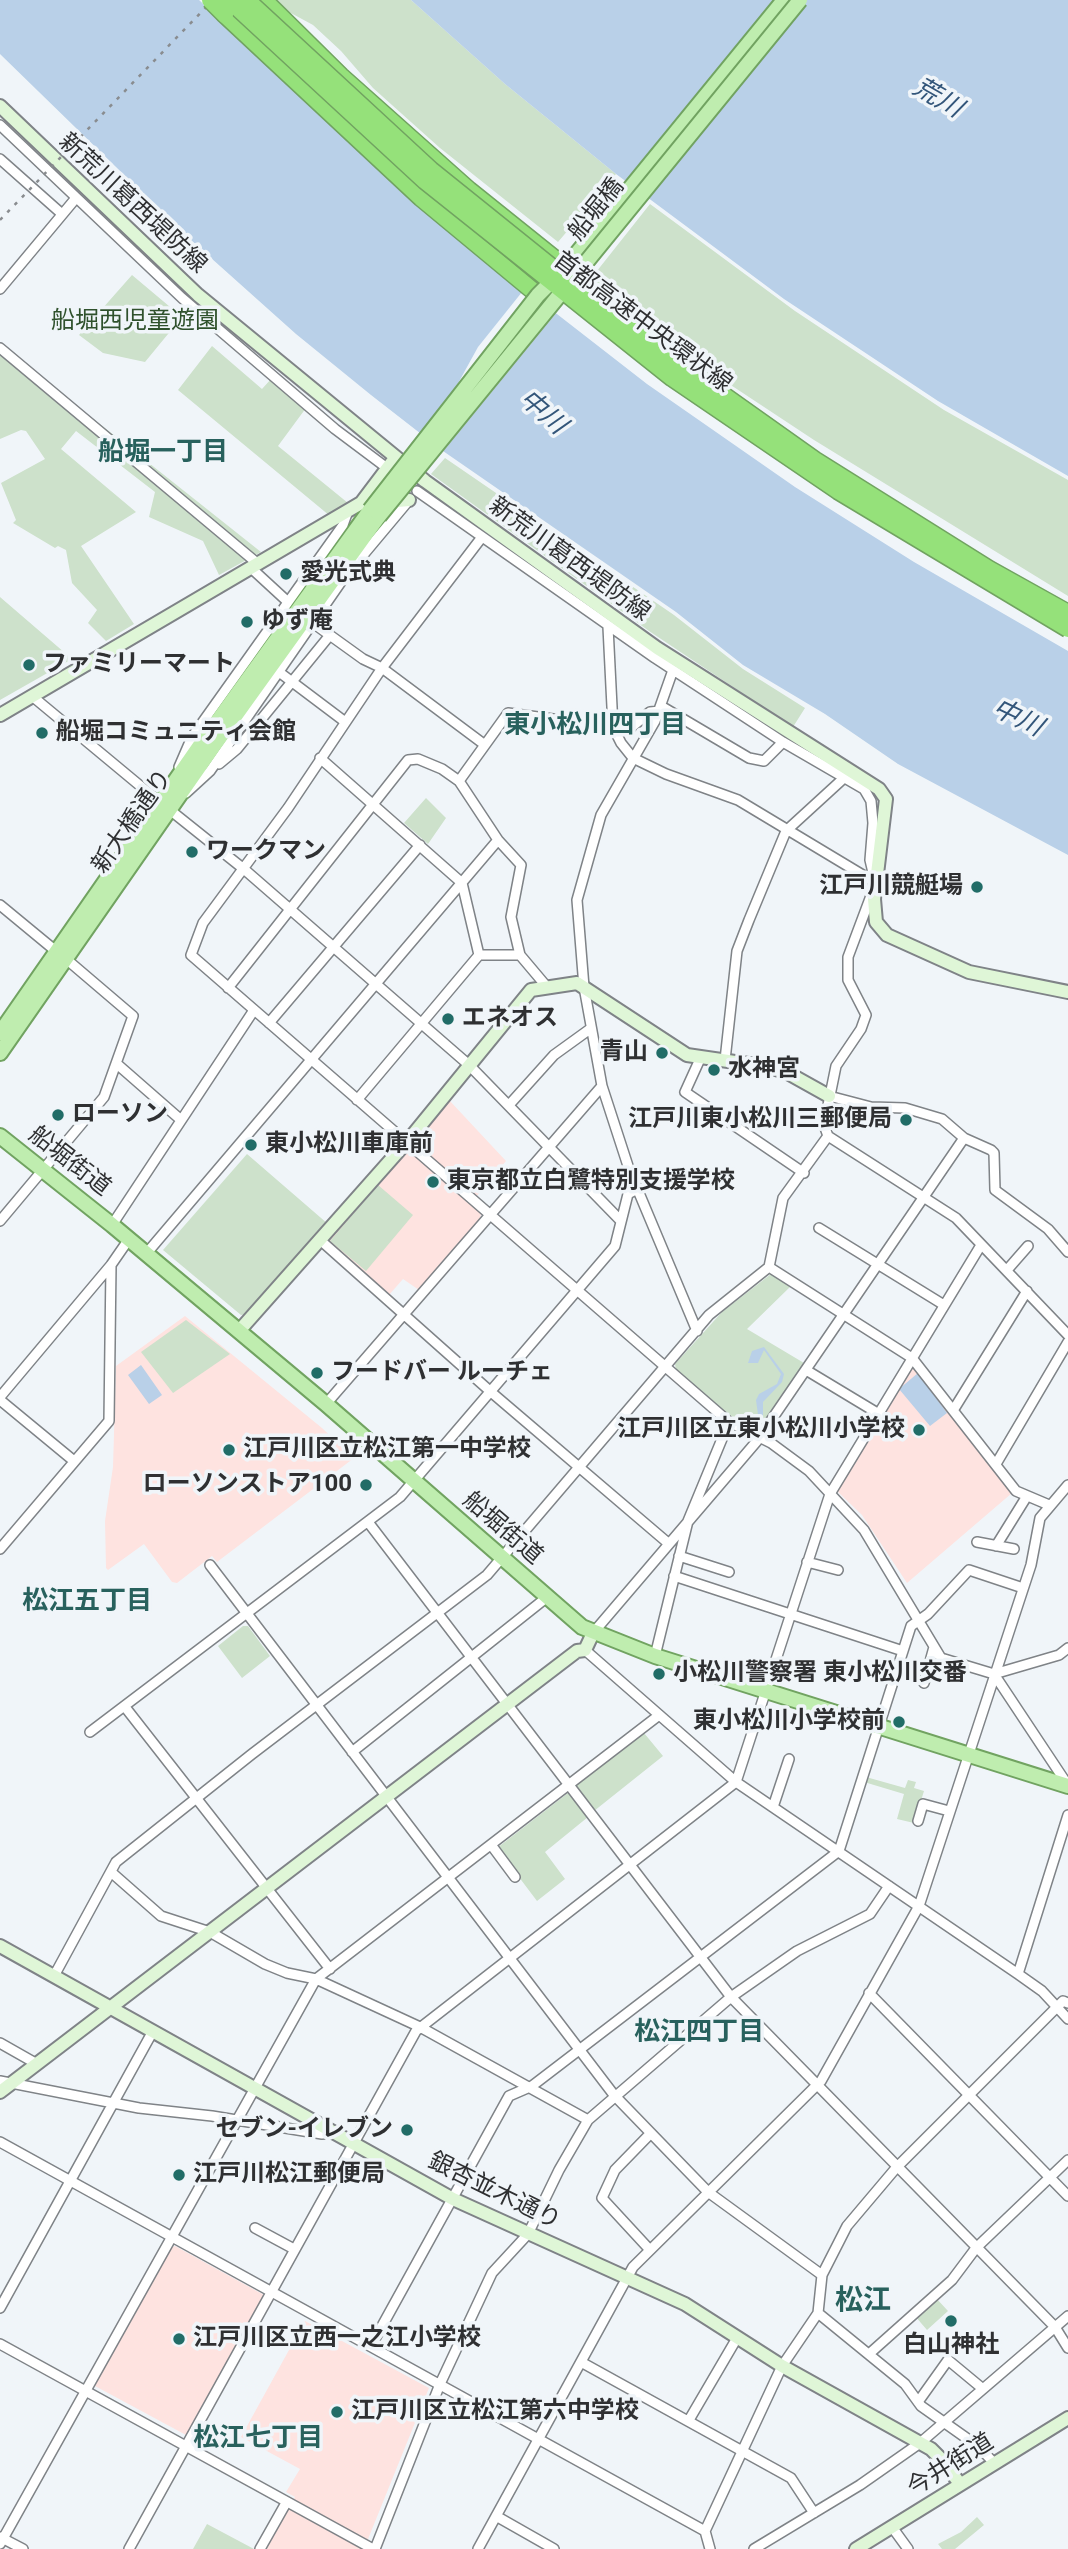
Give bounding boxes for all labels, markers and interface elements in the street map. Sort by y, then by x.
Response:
water label: 荒川 [907,72,967,126]
street label: 新荒川葛西堤防線 [52,128,212,280]
street label: 船堀橋 [563,173,631,247]
street label: 首都高速中央環状線 [547,247,737,399]
park label: 船堀西児童遊園 [51,308,219,336]
water label: 中川 [512,384,572,442]
district label: 船堀一丁目 [98,437,228,469]
street label: 新荒川葛西堤防線 [483,492,655,628]
place label: 愛光式典 [300,560,396,588]
marker: 愛光式典 [278,566,294,582]
place label: ゆず庵 [261,608,333,636]
marker: ゆず庵 [239,614,255,630]
place label: ファミリーマート [43,651,235,679]
marker: ファミリーマート [21,657,37,673]
water label: 中川 [987,694,1047,744]
district label: 東小松川四丁目 [504,710,686,742]
place label: 船堀コミュニティ会館 [56,719,296,747]
marker: 船堀コミュニティ会館 [34,725,50,741]
street label: 新大橋通り [87,765,179,879]
place label: ワークマン [206,838,326,866]
marker: ワークマン [184,844,200,860]
place label: 江戸川競艇場 [819,873,963,901]
marker: 江戸川競艇場 [969,879,985,895]
place label: エネオス [462,1005,558,1033]
marker: エネオス [440,1011,456,1027]
place label: 青山 [600,1039,648,1067]
marker: 青山 [654,1045,670,1061]
place label: 水神宮 [728,1056,800,1084]
marker: 水神宮 [706,1062,722,1078]
place label: ローソン [72,1101,168,1129]
place label: 江戸川東小松川三郵便局 [628,1106,892,1134]
marker: ローソン [50,1107,66,1123]
marker: 江戸川東小松川三郵便局 [898,1112,914,1128]
street label: 船堀街道 [22,1121,116,1203]
place label: 東小松川車庫前 [265,1131,433,1159]
marker: 東小松川車庫前 [243,1137,259,1153]
place label: 東京都立白鷺特別支援学校 [447,1168,735,1196]
marker: 東京都立白鷺特別支援学校 [425,1174,441,1190]
place label: フードバー ルーチェ [331,1359,553,1387]
marker: フードバー ルーチェ [309,1365,325,1381]
place label: 江戸川区立東小松川小学校 [617,1416,905,1444]
marker: 江戸川区立東小松川小学校 [911,1422,927,1438]
place label: 江戸川区立松江第一中学校 [243,1436,531,1464]
marker: 江戸川区立松江第一中学校 [221,1442,237,1458]
place label: ローソンストア100 [143,1471,352,1499]
marker: ローソンストア100 [358,1477,374,1493]
street label: 船堀街道 [456,1487,548,1571]
district label: 松江五丁目 [22,1586,152,1618]
place label: 小松川警察署 東小松川交番 [673,1660,967,1688]
marker: 小松川警察署 東小松川交番 [651,1666,667,1682]
place label: 東小松川小学校前 [693,1708,885,1736]
marker: 東小松川小学校前 [891,1714,907,1730]
district label: 松江四丁目 [634,2017,764,2049]
place label: セブン-イレブン [216,2116,393,2144]
marker: セブン-イレブン [399,2122,415,2138]
street label: 銀杏並木通り [423,2147,565,2237]
place label: 江戸川松江郵便局 [193,2161,385,2189]
marker: 江戸川松江郵便局 [171,2167,187,2183]
district label: 松江 [835,2285,891,2319]
marker: 白山神社 [943,2313,959,2329]
place label: 江戸川区立西一之江小学校 [193,2325,481,2353]
marker: 江戸川区立西一之江小学校 [171,2331,187,2347]
place label: 白山神社 [903,2332,999,2360]
place label: 江戸川区立松江第六中学校 [351,2398,639,2426]
marker: 江戸川区立松江第六中学校 [329,2404,345,2420]
district label: 松江七丁目 [193,2423,323,2455]
street label: 今井街道 [903,2428,999,2504]

